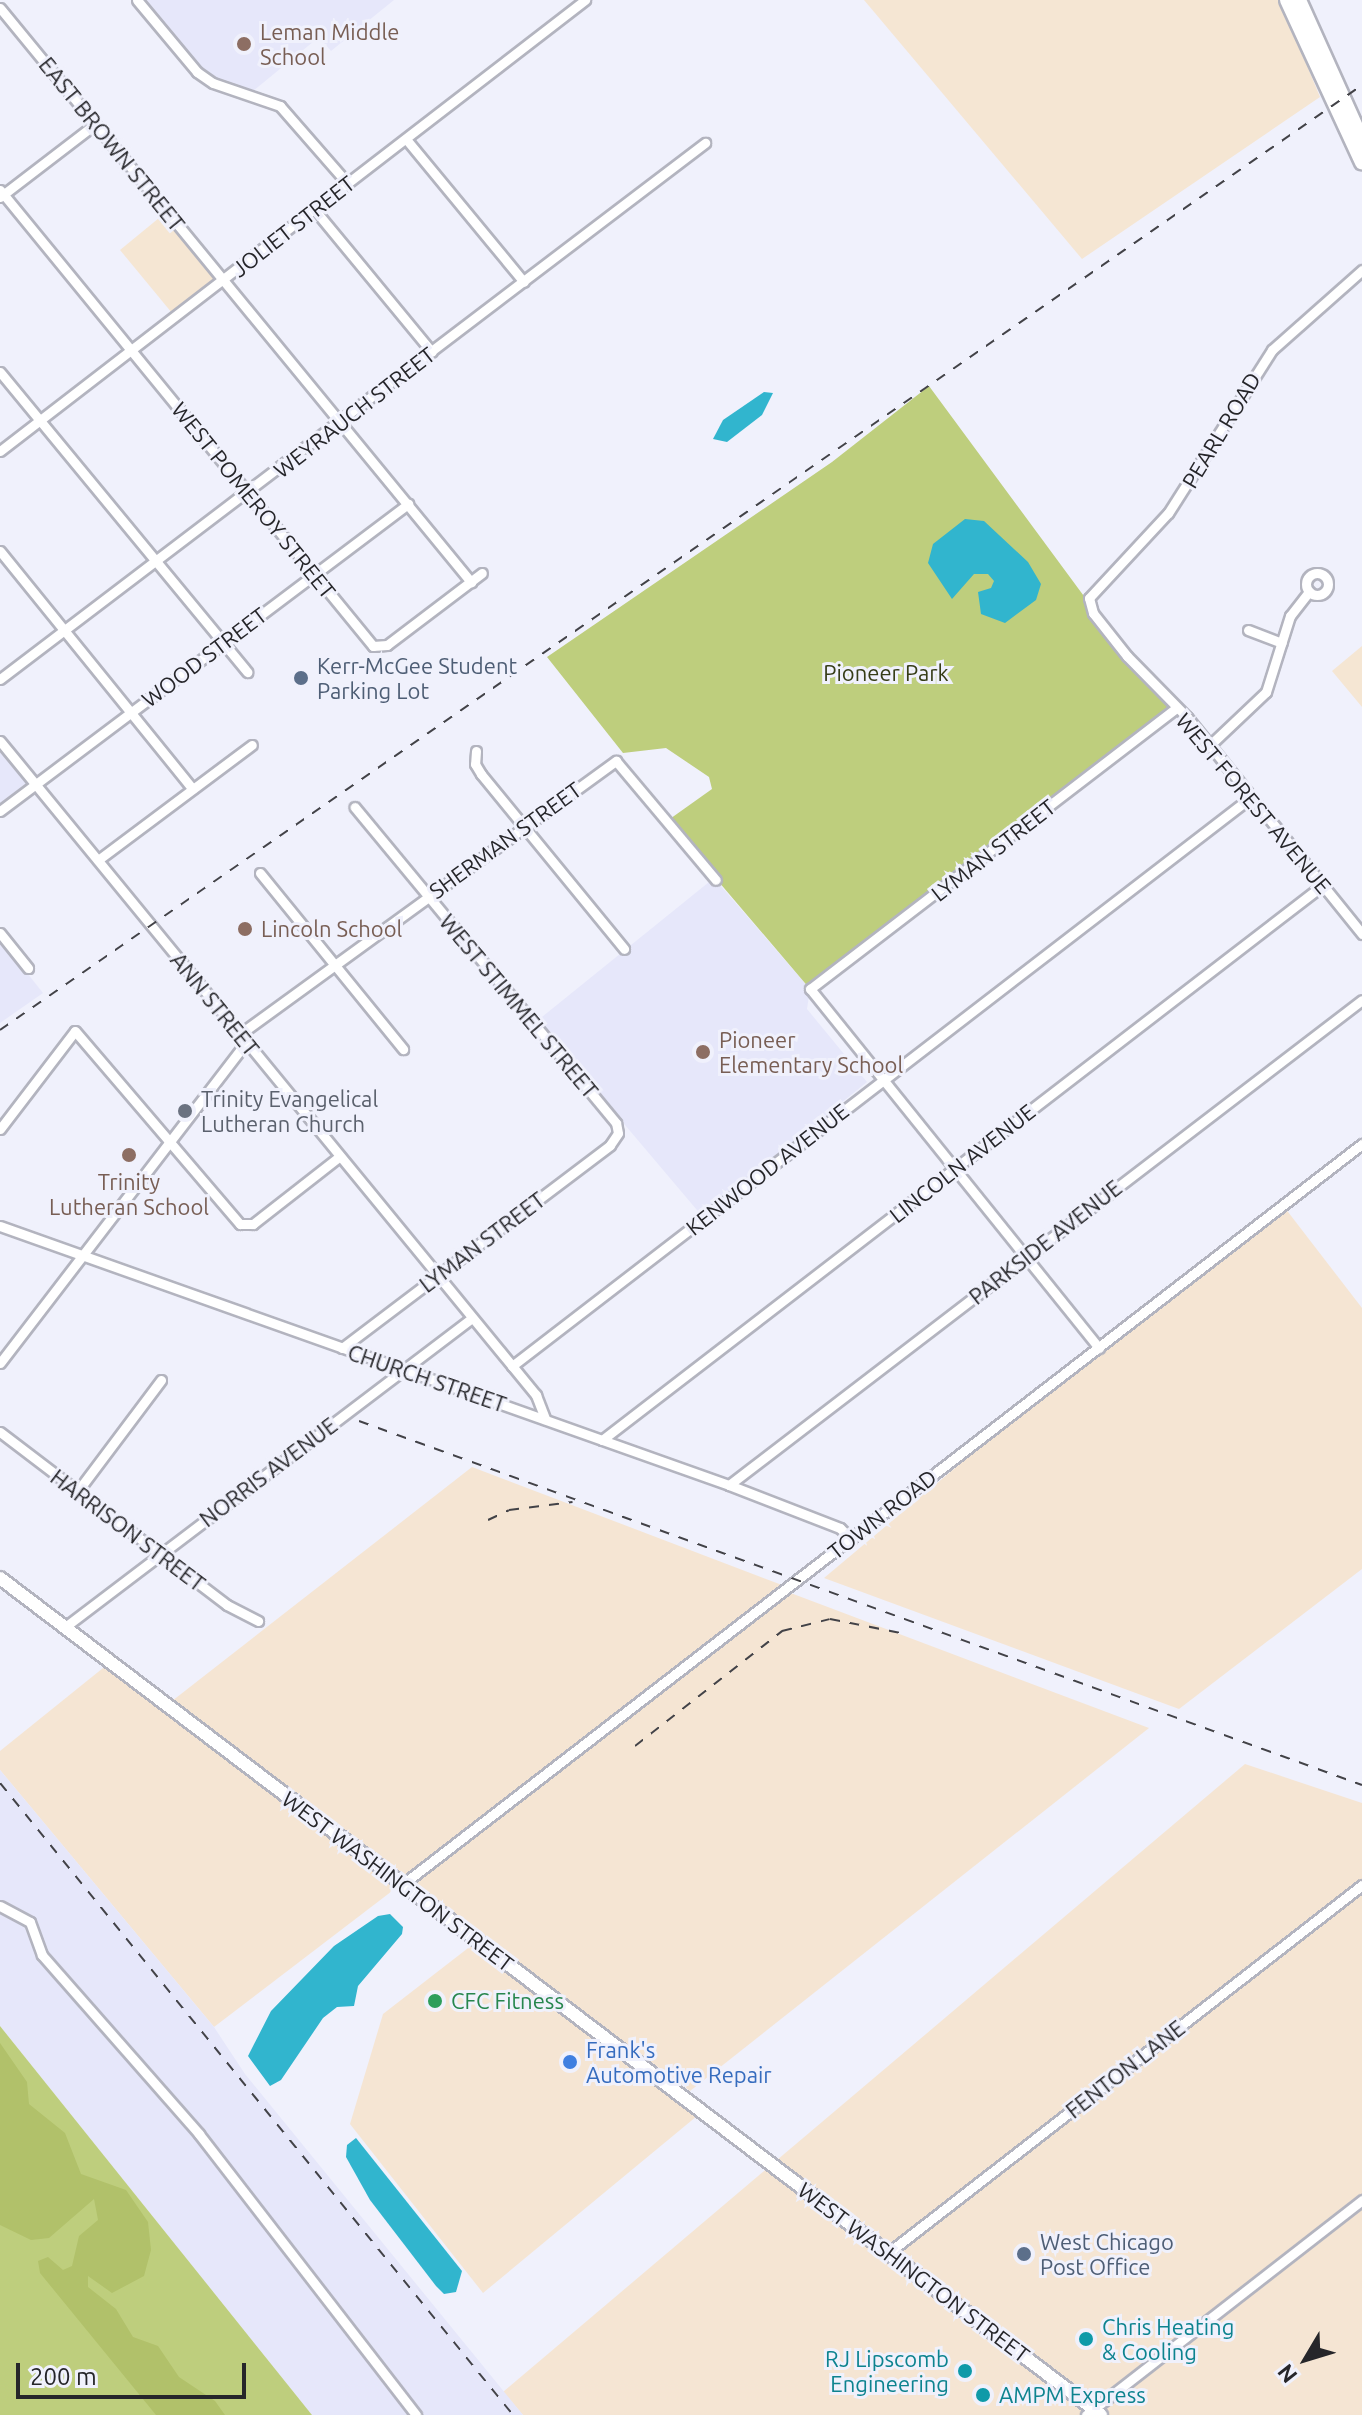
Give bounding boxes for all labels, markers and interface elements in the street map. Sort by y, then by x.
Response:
place label: Leman Middle School [260,18,399,70]
marker: Leman Middle School [235,35,253,53]
street label: EAST BROWN STREET [34,52,190,236]
street label: JOLIET STREET [226,170,360,282]
street label: WEYRAUCH STREET [268,341,440,483]
street label: PEARL ROAD [1176,367,1266,493]
street label: WEST POMEROY STREET [167,396,341,604]
street label: WOOD STREET [136,602,272,712]
place label: Kerr-McGee Student Parking Lot [317,652,517,704]
park label: Pioneer Park [823,660,949,686]
marker: Kerr-McGee Student Parking Lot [292,669,310,687]
street label: WEST FOREST AVENUE [1171,707,1337,899]
street label: SHERMAN STREET [424,776,586,904]
street label: LYMAN STREET [926,793,1060,907]
street label: WEST STIMMEL STREET [434,909,604,1103]
place label: Lincoln School [261,916,402,942]
marker: Lincoln School [236,920,254,938]
street label: ANN STREET [165,947,265,1061]
place label: Pioneer Elementary School [719,1026,903,1078]
marker: Pioneer Elementary School [694,1043,712,1061]
place label: Trinity Evangelical Lutheran Church [201,1085,378,1136]
street label: KENWOOD AVENUE [680,1097,854,1241]
street label: LINCOLN AVENUE [884,1098,1040,1228]
marker: Trinity Evangelical Lutheran Church [176,1102,194,1120]
marker: Trinity Lutheran School [120,1146,138,1164]
place label: Trinity Lutheran School [49,1168,209,1220]
street label: PARKSIDE AVENUE [963,1174,1127,1310]
street label: LYMAN STREET [414,1186,550,1298]
street label: CHURCH STREET [344,1339,510,1417]
street label: NORRIS AVENUE [194,1412,342,1532]
street label: HARRISON STREET [46,1463,210,1597]
street label: TOWN ROAD [823,1463,941,1565]
street label: WEST WASHINGTON STREET [277,1785,519,1977]
place label: CFC Fitness [451,1988,564,2014]
marker: CFC Fitness [426,1992,444,2010]
street label: FENTON LANE [1060,2014,1190,2124]
place label: Frank's Automotive Repair [586,2036,772,2088]
marker: Frank's Automotive Repair [561,2053,579,2071]
street label: WEST WASHINGTON STREET [793,2176,1035,2368]
place label: West Chicago Post Office [1040,2228,1174,2280]
marker: West Chicago Post Office [1015,2245,1033,2263]
place label: Chris Heating & Cooling [1102,2313,1234,2364]
north arrow [1266,2319,1346,2399]
marker: Chris Heating & Cooling [1077,2330,1095,2348]
place label: RJ Lipscomb Engineering [825,2345,949,2396]
scale bar [20,2347,250,2397]
text: N [1272,2360,1302,2388]
marker: RJ Lipscomb Engineering [956,2362,974,2380]
text: 200 m [30,2363,97,2390]
place label: AMPM Express [999,2382,1146,2408]
marker: AMPM Express [974,2386,992,2404]

